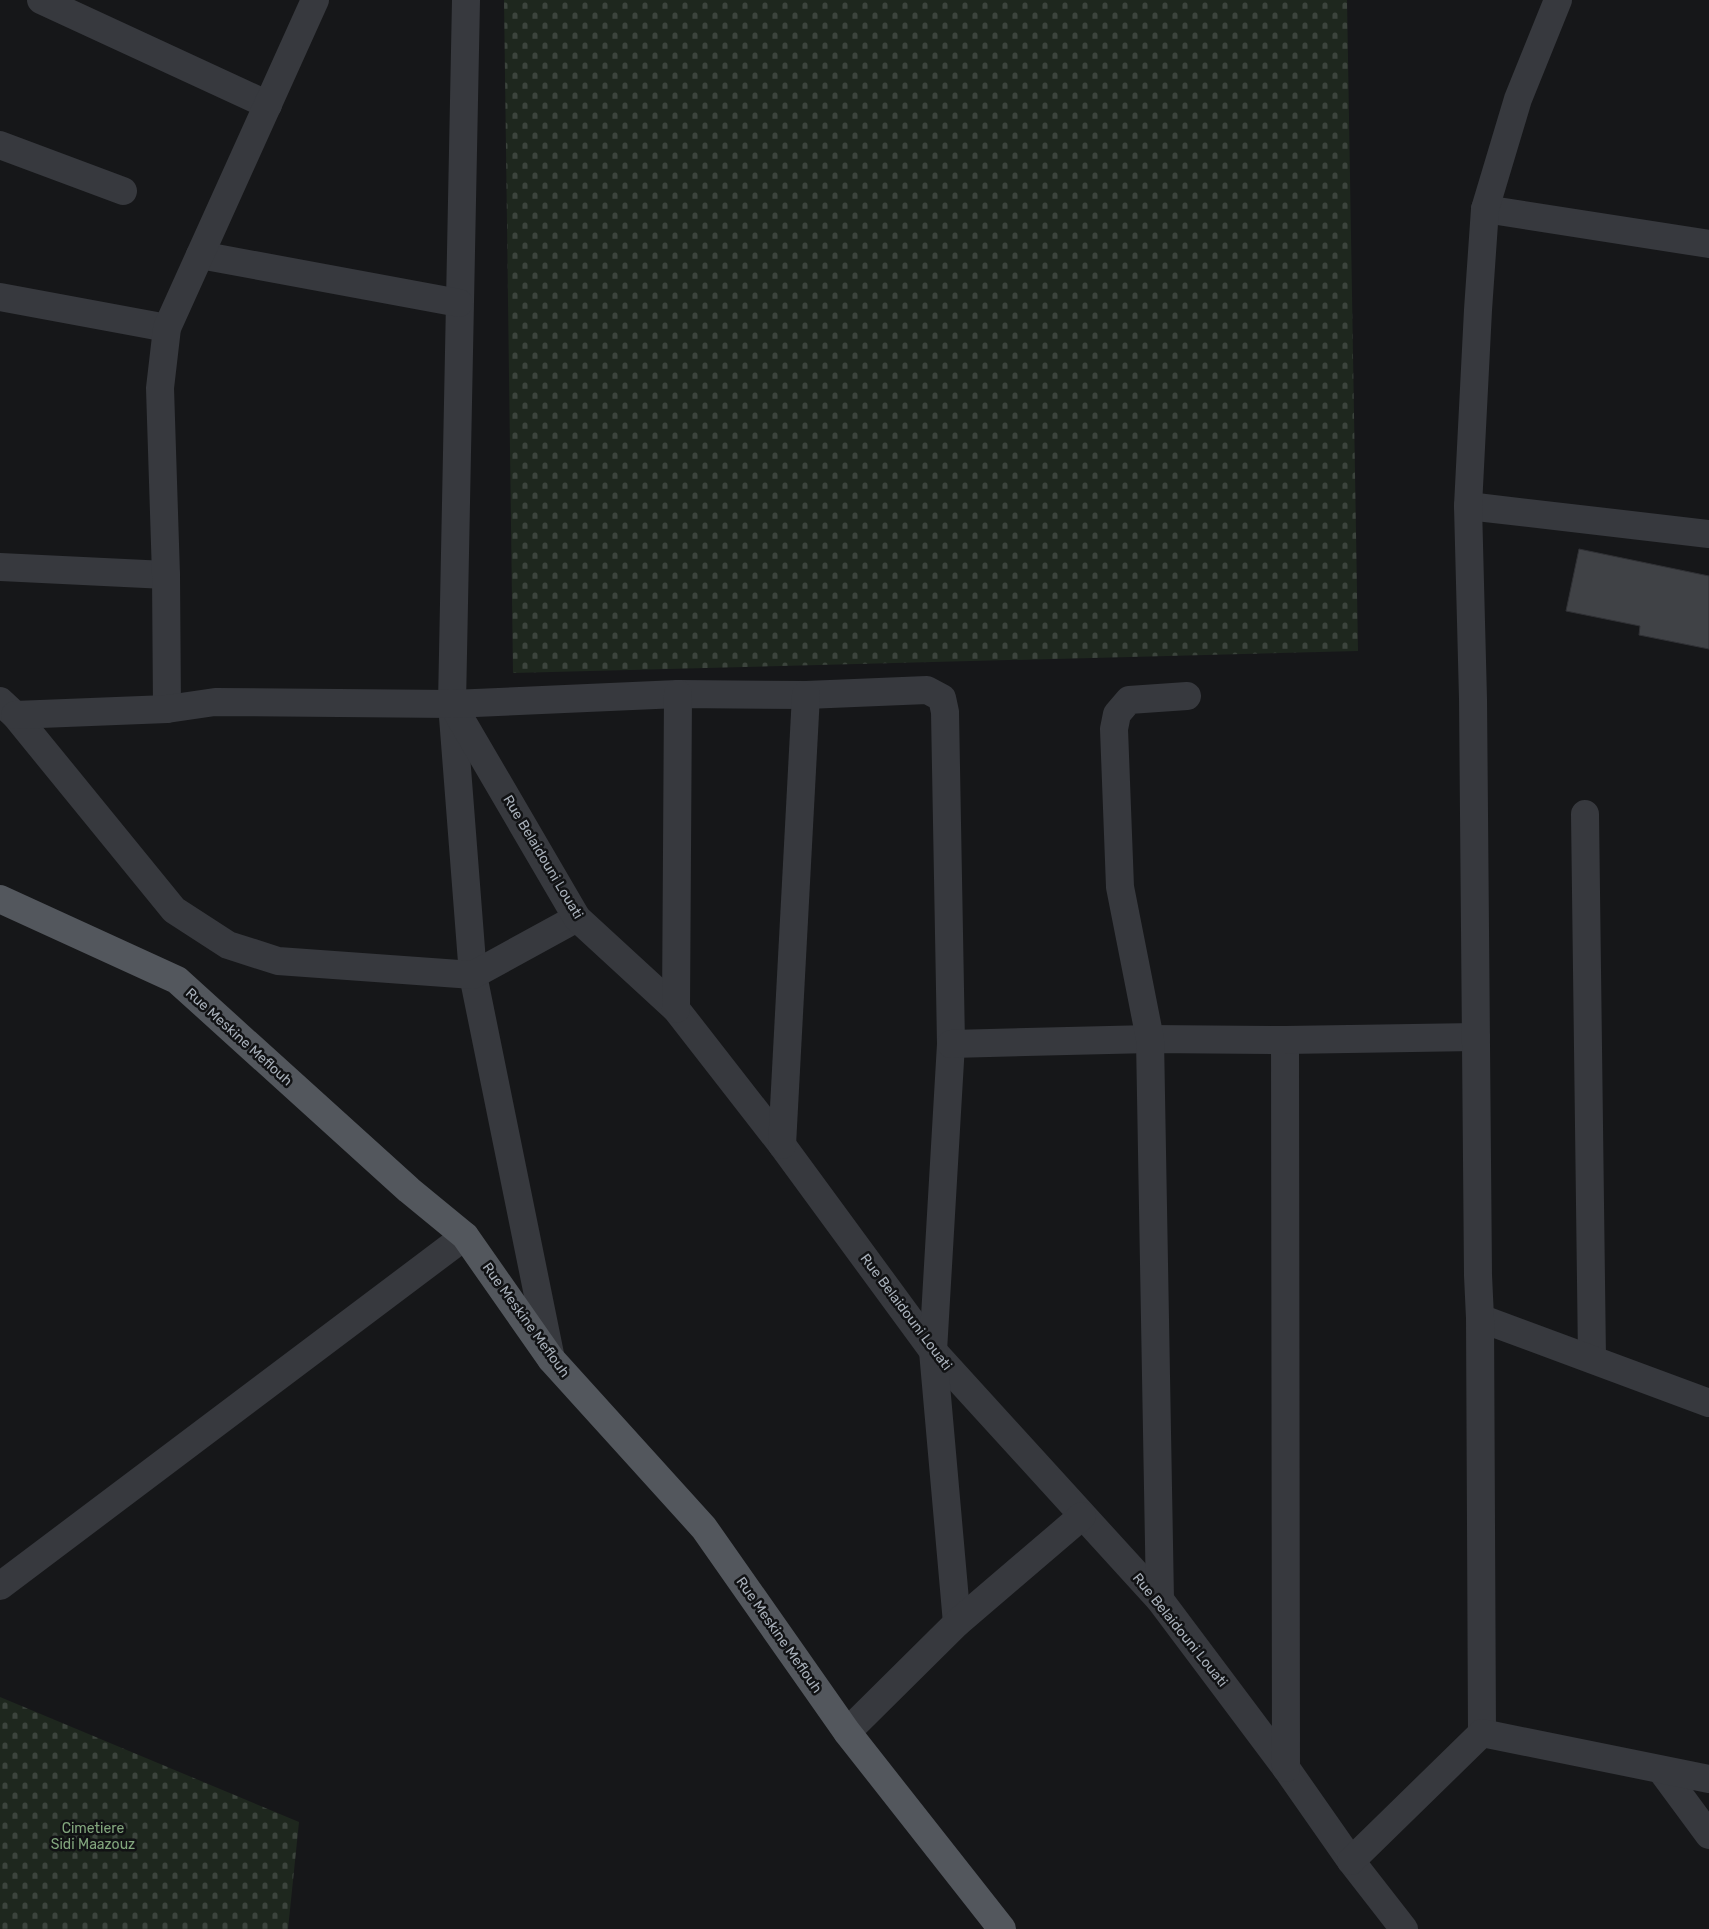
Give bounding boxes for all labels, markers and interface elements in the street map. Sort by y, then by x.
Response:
street label: Rue Belaidouni Louati [499,792,587,922]
street label: Rue Meskine Meflouh [182,985,296,1089]
street label: Rue Belaidouni Louati [857,1250,955,1374]
street label: Rue Meskine Meflouh [479,1259,573,1381]
street label: Rue Belaidouni Louati [1129,1570,1231,1690]
street label: Rue Meskine Meflouh [733,1574,825,1696]
park label: Cimetiere Sidi Maazouz [51,1820,135,1853]

